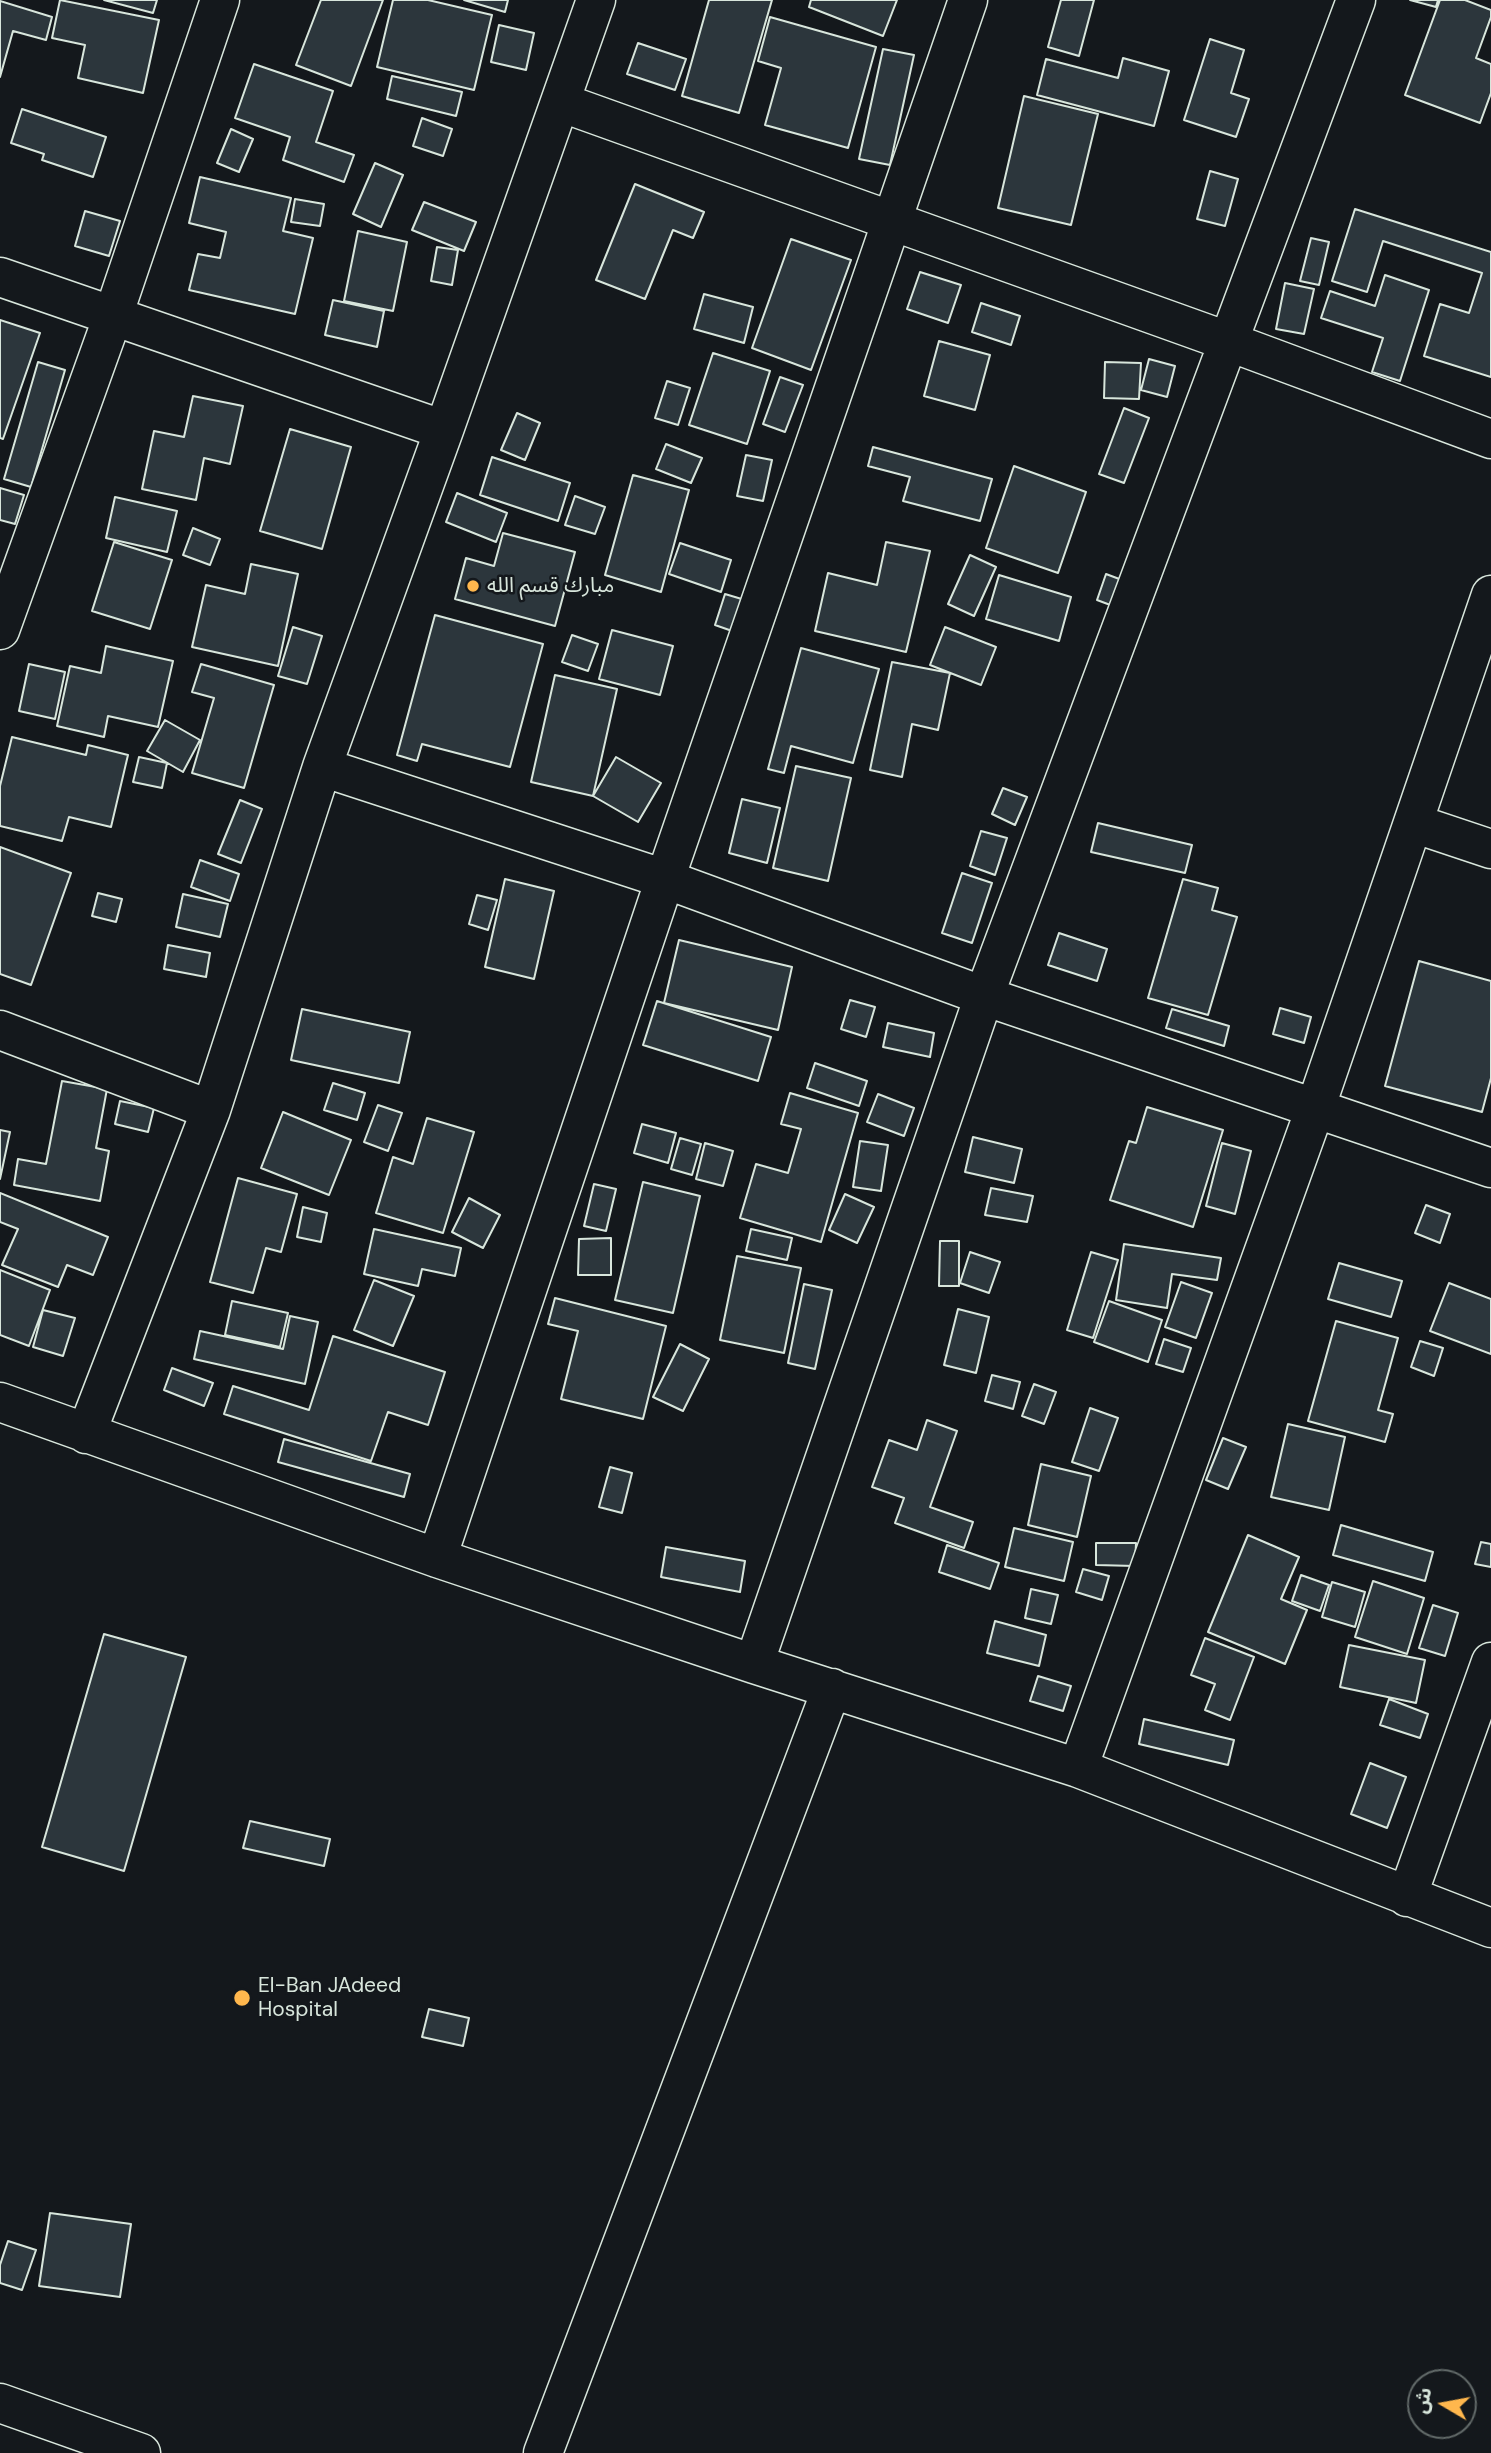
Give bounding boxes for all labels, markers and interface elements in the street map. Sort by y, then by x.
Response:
place label: مبارك قسم الله [487,573,614,599]
marker: مبارك قسم الله [465,578,481,594]
place label: El-Ban JAdeed Hospital [258,1973,401,2023]
marker: El-Ban JAdeed Hospital [232,1988,252,2008]
north arrow [1407,2369,1477,2439]
text: ش [1408,2386,1437,2416]

